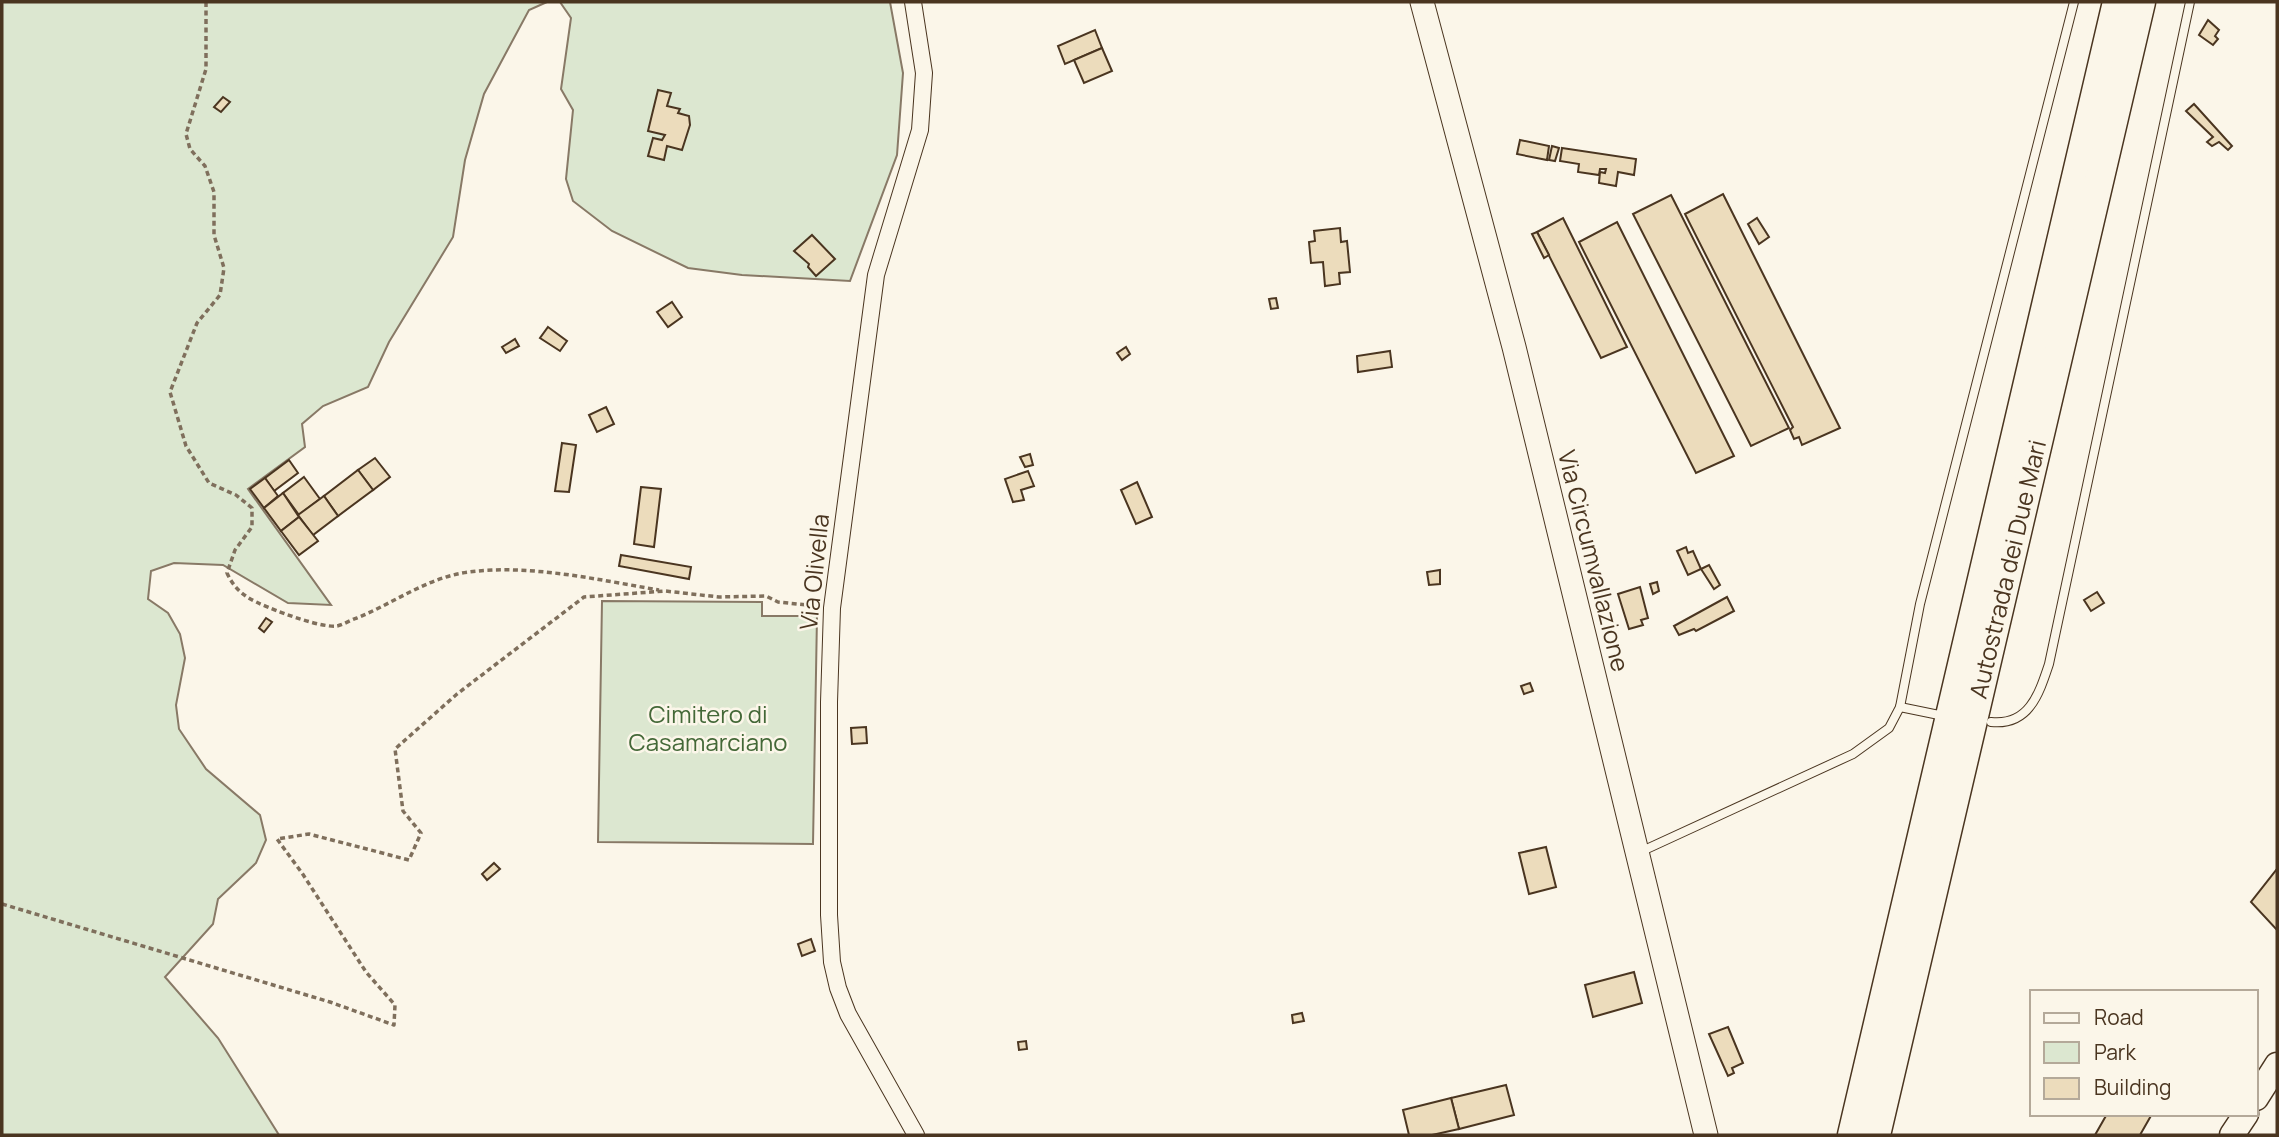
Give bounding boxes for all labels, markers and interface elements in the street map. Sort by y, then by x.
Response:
street label: Autostrada dei Due Mari [1961,436,2053,701]
street label: Via Circumvallazione [1551,447,1638,675]
street label: Via Olivella [791,512,836,632]
park label: Cimitero di Casamarciano [629,697,787,758]
legend [2030,990,2258,1116]
text: Road [2094,1003,2144,1031]
text: Park [2094,1038,2136,1066]
text: Building [2094,1073,2171,1101]

